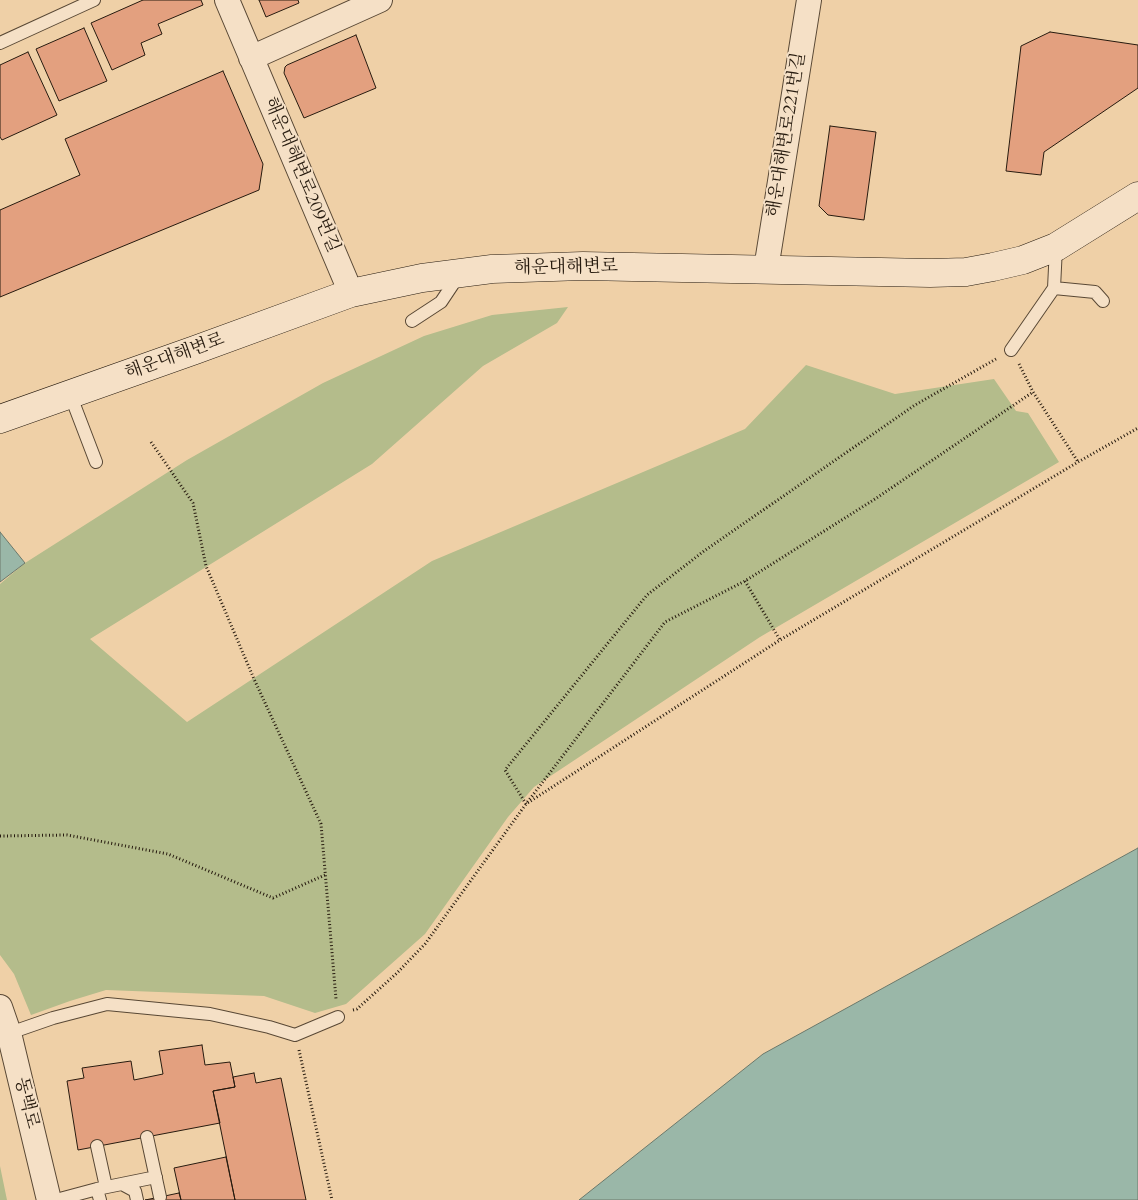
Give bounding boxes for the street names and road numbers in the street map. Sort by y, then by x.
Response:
street label: 해운대해변로221번길 [763,51,811,219]
street label: 해운대해변로209번길 [258,94,344,256]
street label: 해운대해변로 [514,256,618,280]
street label: 해운대해변로 [122,329,228,385]
street label: 동백로 [9,1075,43,1131]

